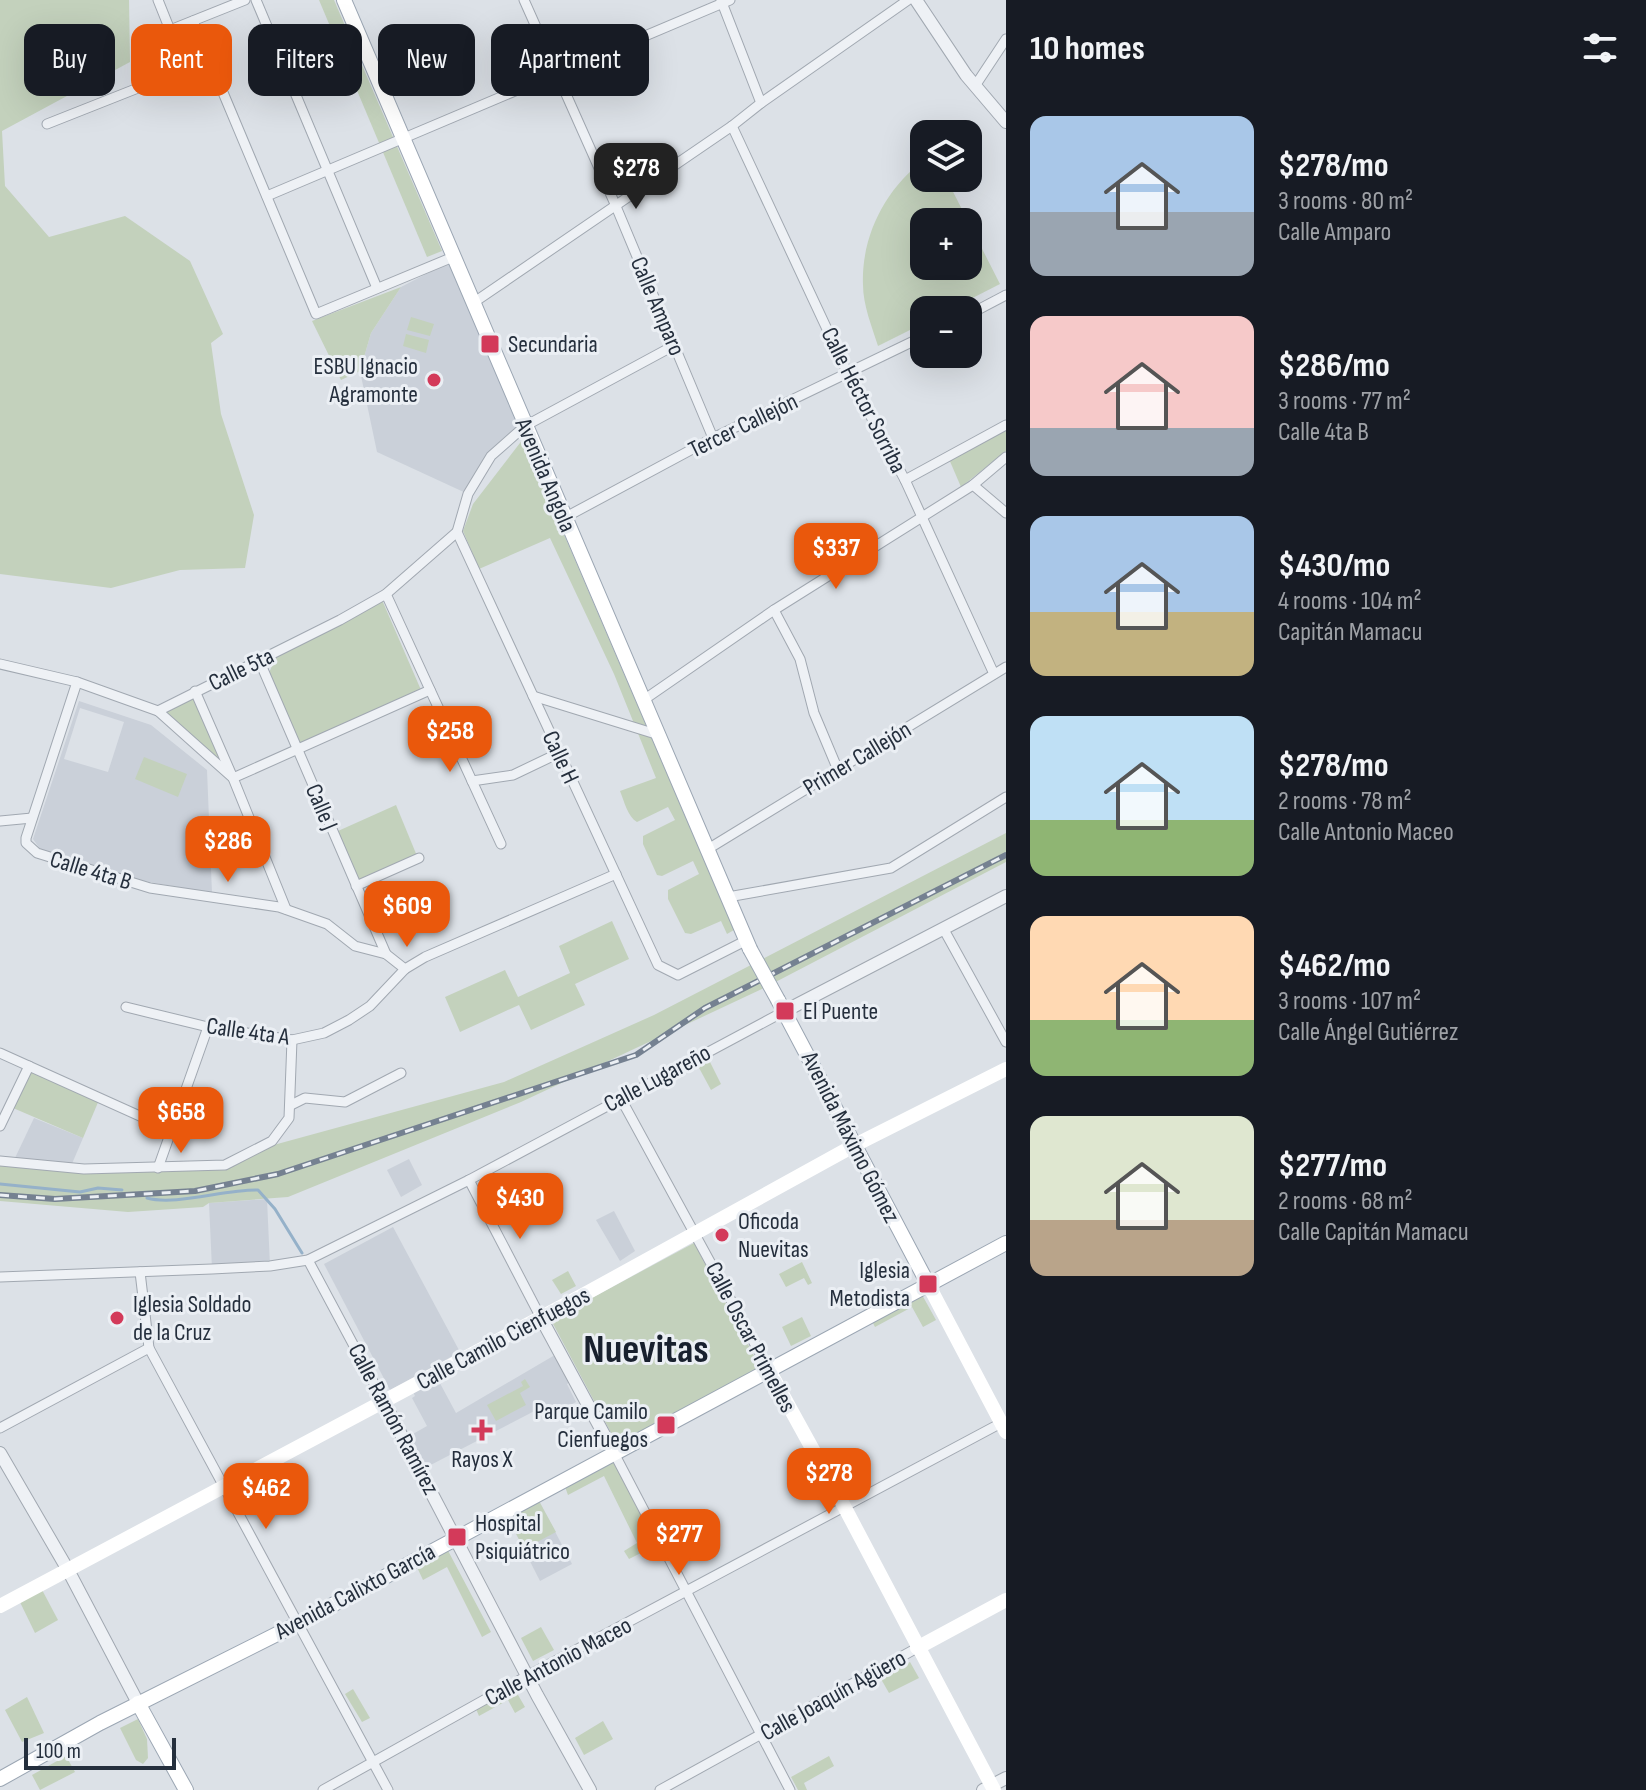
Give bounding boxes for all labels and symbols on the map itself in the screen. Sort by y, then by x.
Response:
pin: $278 [589,143,683,211]
street label: Calle Amparo [624,252,691,360]
street label: Calle Héctor Sorriba [814,323,913,478]
place label: Secundaria [508,330,598,359]
marker: Secundaria [479,333,501,355]
place label: ESBU Ignacio Agramonte [314,352,418,409]
marker: ESBU Ignacio Agramonte [425,371,443,389]
street label: Tercer Callejón [684,387,802,464]
street label: Avenida Angola [508,413,582,536]
pin: $337 [789,523,883,591]
street label: Calle 5ta [204,641,279,698]
pin: $258 [403,706,497,774]
street label: Primer Callejón [798,715,917,802]
street label: Calle H [536,726,585,788]
street label: Calle J [299,780,344,835]
pin: $286 [181,816,275,884]
street label: Calle 4ta B [47,844,135,897]
pin: $609 [360,881,454,949]
place label: El Puente [803,997,878,1026]
marker: El Puente [774,1000,796,1022]
street label: Calle 4ta A [205,1011,292,1052]
street label: Calle Lugareño [599,1038,716,1119]
street label: Avenida Máximo Gómez [794,1046,906,1228]
pin: $658 [134,1087,228,1155]
pin: $430 [473,1173,567,1241]
place label: Oficoda Nuevitas [738,1207,809,1264]
marker: Oficoda Nuevitas [713,1226,731,1244]
place label: Iglesia Metodista [830,1256,910,1313]
street label: Calle Oscar Primelles [699,1257,802,1417]
marker: Iglesia Metodista [917,1273,939,1295]
street label: Calle Camilo Cienfuegos [412,1281,595,1396]
place label: Iglesia Soldado de la Cruz [133,1290,252,1347]
marker: Iglesia Soldado de la Cruz [108,1309,126,1327]
district label: Nuevitas [583,1326,709,1374]
street label: Calle Ramón Ramírez [342,1339,446,1500]
place label: Parque Camilo Cienfuegos [534,1397,648,1454]
marker: Parque Camilo Cienfuegos [655,1414,677,1436]
marker: Rayos X [471,1419,493,1441]
place label: Rayos X [451,1445,514,1474]
pin: $278 [782,1448,876,1516]
pin: $462 [219,1463,313,1531]
place label: Hospital Psiquiátrico [475,1509,570,1566]
pin: $277 [632,1509,726,1577]
marker: Hospital Psiquiátrico [446,1526,468,1548]
street label: Avenida Calixto García [269,1537,440,1646]
street label: Calle Antonio Maceo [480,1611,637,1712]
street label: Calle Joaquín Agüero [755,1644,911,1747]
scale bar [24,1734,176,1770]

